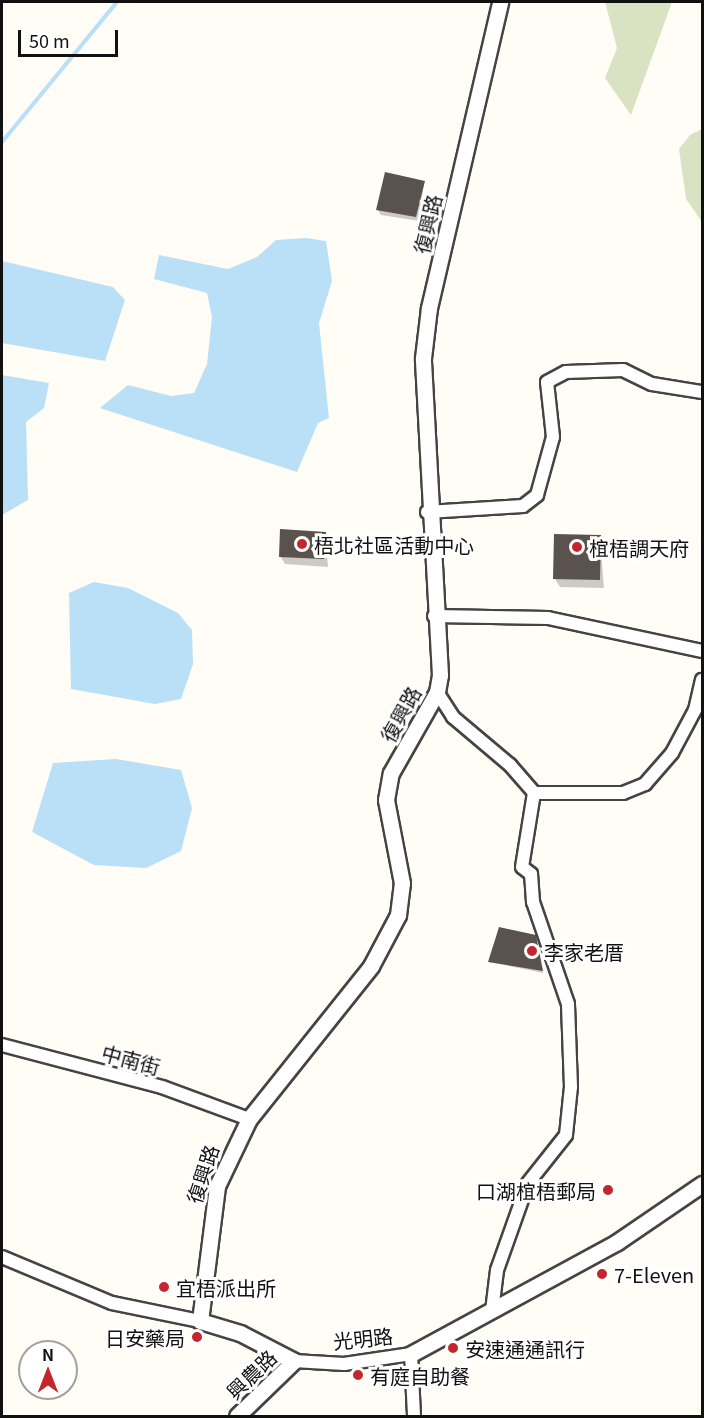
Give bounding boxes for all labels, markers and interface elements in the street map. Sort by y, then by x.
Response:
scale bar [21,18,122,56]
text: 50 m [29,27,70,53]
street label: 復興路 [409,192,445,256]
place label: 梧北社區活動中心 [314,532,474,556]
place label: 椬梧調天府 [589,535,689,559]
marker: 梧北社區活動中心 [295,537,309,551]
marker: 椬梧調天府 [570,540,584,554]
street label: 復興路 [375,682,425,746]
place label: 李家老厝 [544,939,624,963]
marker: 李家老厝 [525,944,539,958]
street label: 中南街 [99,1040,163,1078]
street label: 復興路 [181,1142,223,1206]
place label: 口湖椬梧郵局 [476,1178,596,1202]
marker: 口湖椬梧郵局 [601,1183,615,1197]
place label: 7-Eleven [614,1262,694,1286]
marker: 7-Eleven [595,1267,609,1281]
place label: 宜梧派出所 [176,1275,276,1299]
marker: 宜梧派出所 [157,1280,171,1294]
street label: 光明路 [332,1323,394,1353]
place label: 日安藥局 [105,1325,185,1349]
marker: 日安藥局 [190,1330,204,1344]
place label: 安速通通訊行 [465,1336,585,1360]
north arrow [18,1340,78,1400]
marker: 安速通通訊行 [446,1341,460,1355]
text: N [42,1342,54,1366]
street label: 興農路 [221,1345,281,1403]
place label: 有庭自助餐 [370,1363,470,1387]
marker: 有庭自助餐 [351,1368,365,1382]

